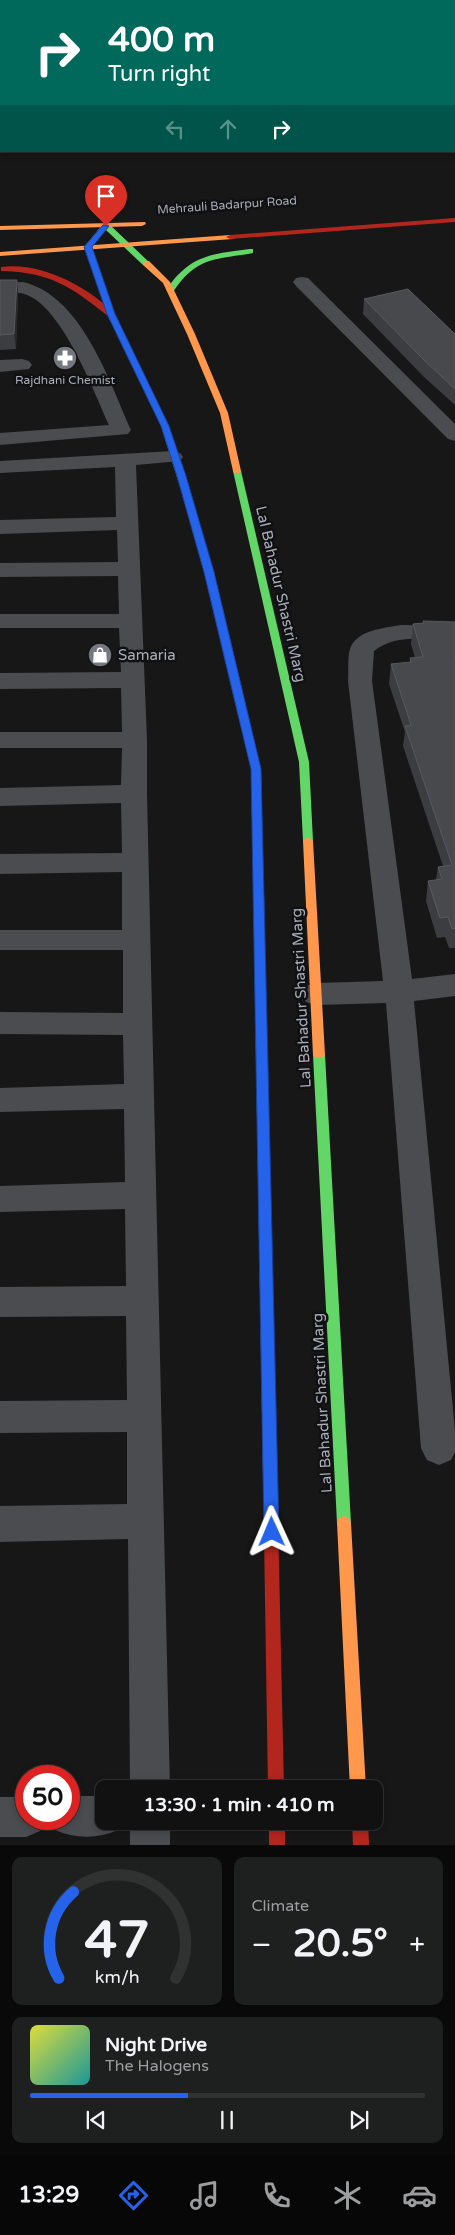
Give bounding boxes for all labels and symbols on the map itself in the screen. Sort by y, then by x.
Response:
pin [85,175,127,226]
street label: Mehrauli Badarpur Road [157,193,297,217]
pharmacy icon: Rajdhani Chemist [52,345,78,371]
place label: Rajdhani Chemist [15,373,115,387]
street label: Lal Bahadur Shastri Marg [252,504,310,684]
shop icon: Samaria [87,642,113,668]
place label: Samaria [118,646,176,664]
street label: Lal Bahadur Shastri Marg [287,908,315,1088]
street label: Lal Bahadur Shastri Marg [308,1313,336,1493]
position arrow [245,1505,297,1557]
speed limit sign: 50 [15,1765,80,1830]

